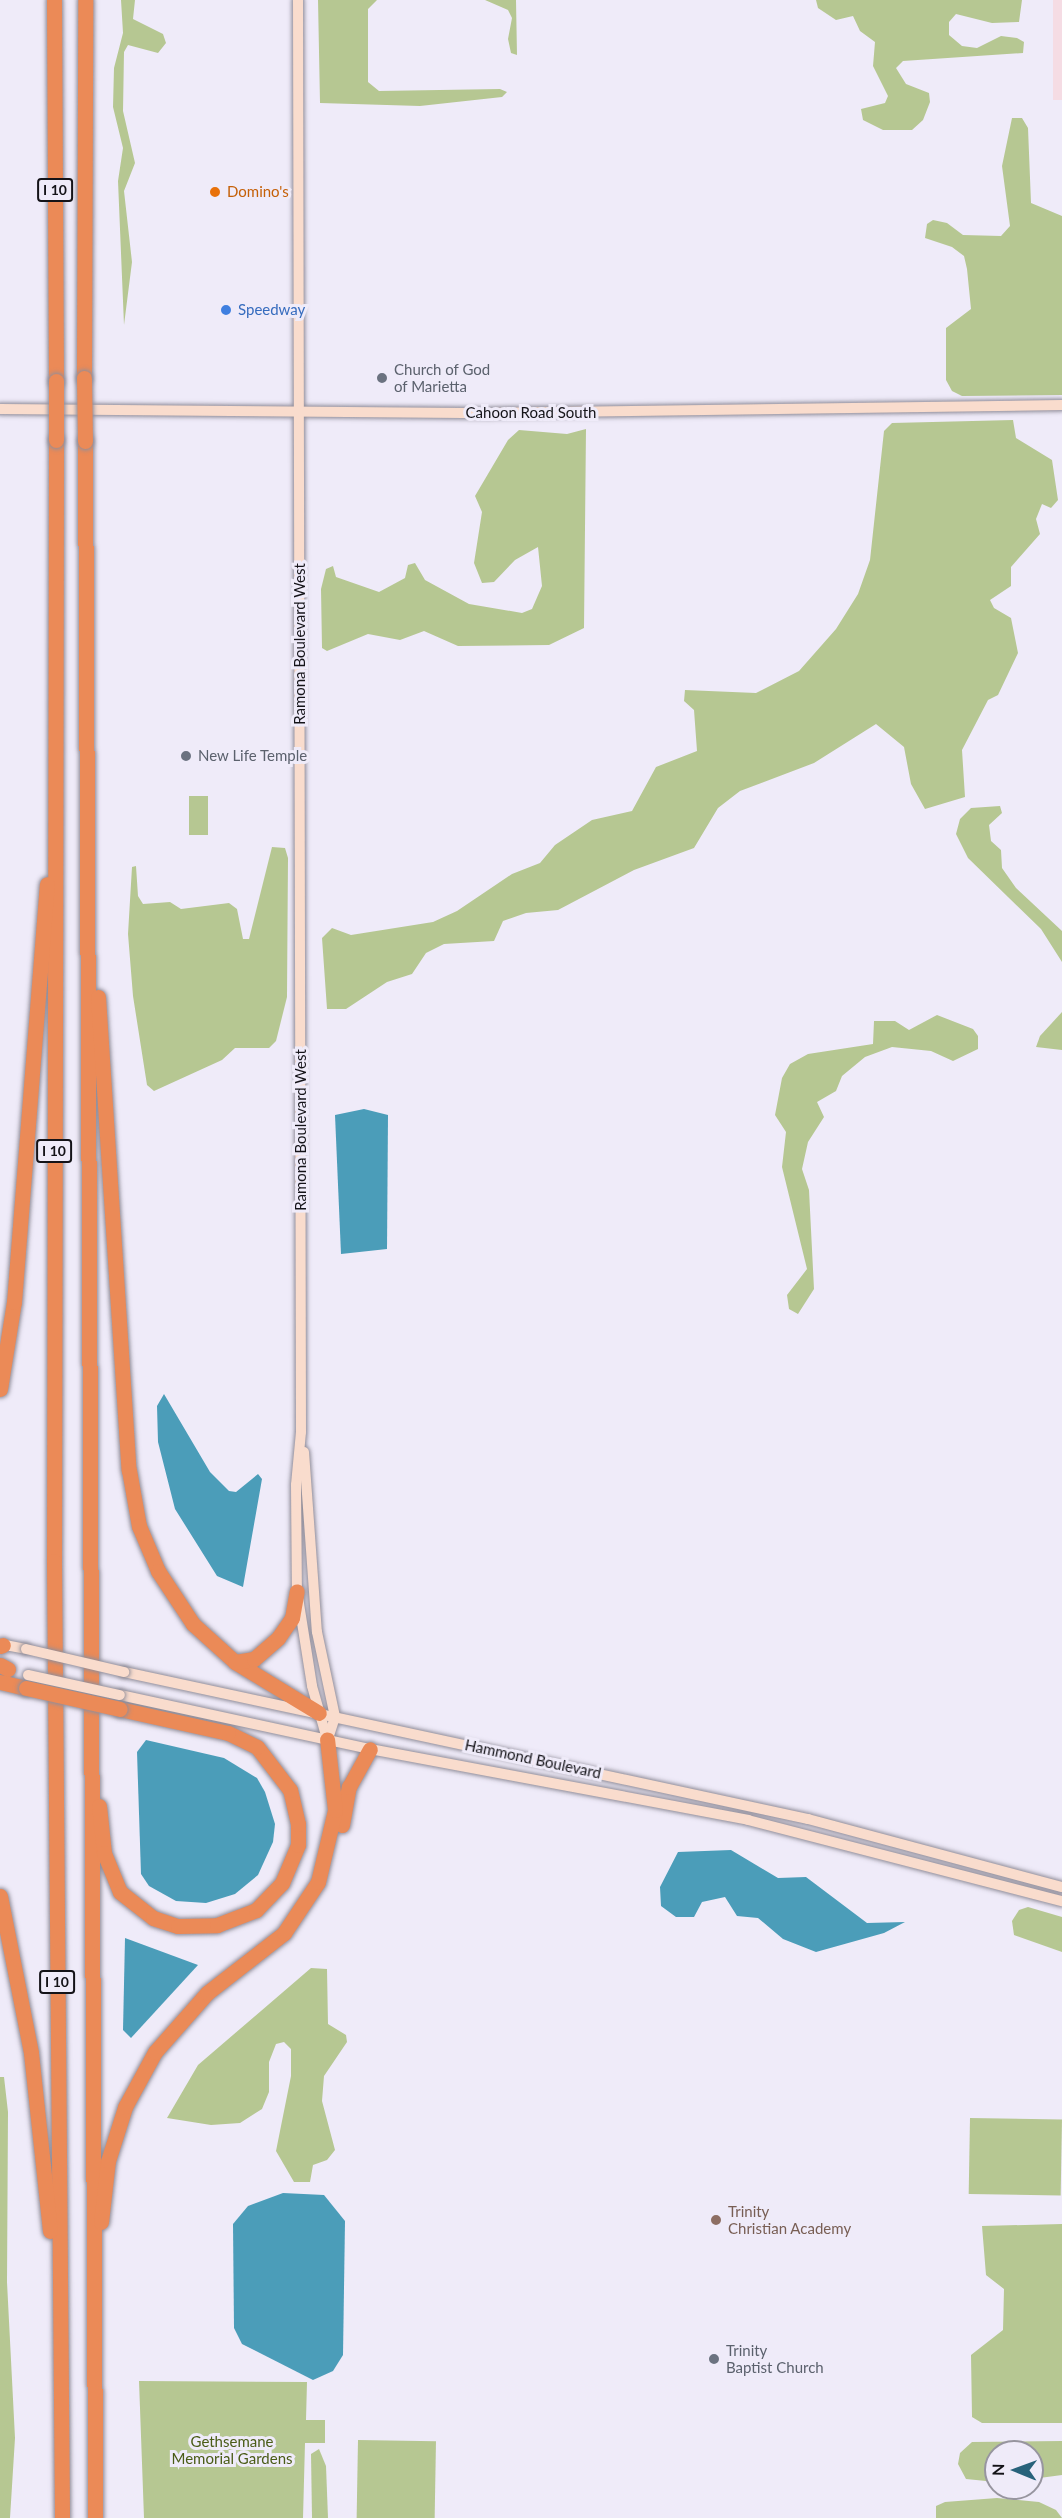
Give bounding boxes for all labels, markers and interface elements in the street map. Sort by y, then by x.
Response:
road number: I 10 [37,179,73,201]
place label: Domino's [227,183,289,201]
marker: Domino's [208,185,222,199]
place label: Speedway [238,301,305,319]
marker: Speedway [219,303,233,317]
place label: Church of God of Marietta [394,360,490,395]
marker: Church of God of Marietta [375,371,389,385]
street label: Cahoon Road South [466,404,596,422]
street label: Ramona Boulevard West [291,563,309,725]
place label: New Life Temple [198,747,308,765]
marker: New Life Temple [179,749,193,763]
street label: Ramona Boulevard West [292,1049,310,1211]
road number: I 10 [36,1140,72,1162]
street label: Hammond Boulevard [463,1736,603,1782]
road number: I 10 [39,1971,75,1993]
place label: Trinity Christian Academy [728,2202,852,2237]
marker: Trinity Christian Academy [709,2213,723,2227]
place label: Trinity Baptist Church [726,2341,824,2376]
marker: Trinity Baptist Church [707,2352,721,2366]
park label: Gethsemane Memorial Gardens [171,2432,293,2467]
north arrow [984,2440,1044,2500]
text: N [988,2463,1007,2476]

